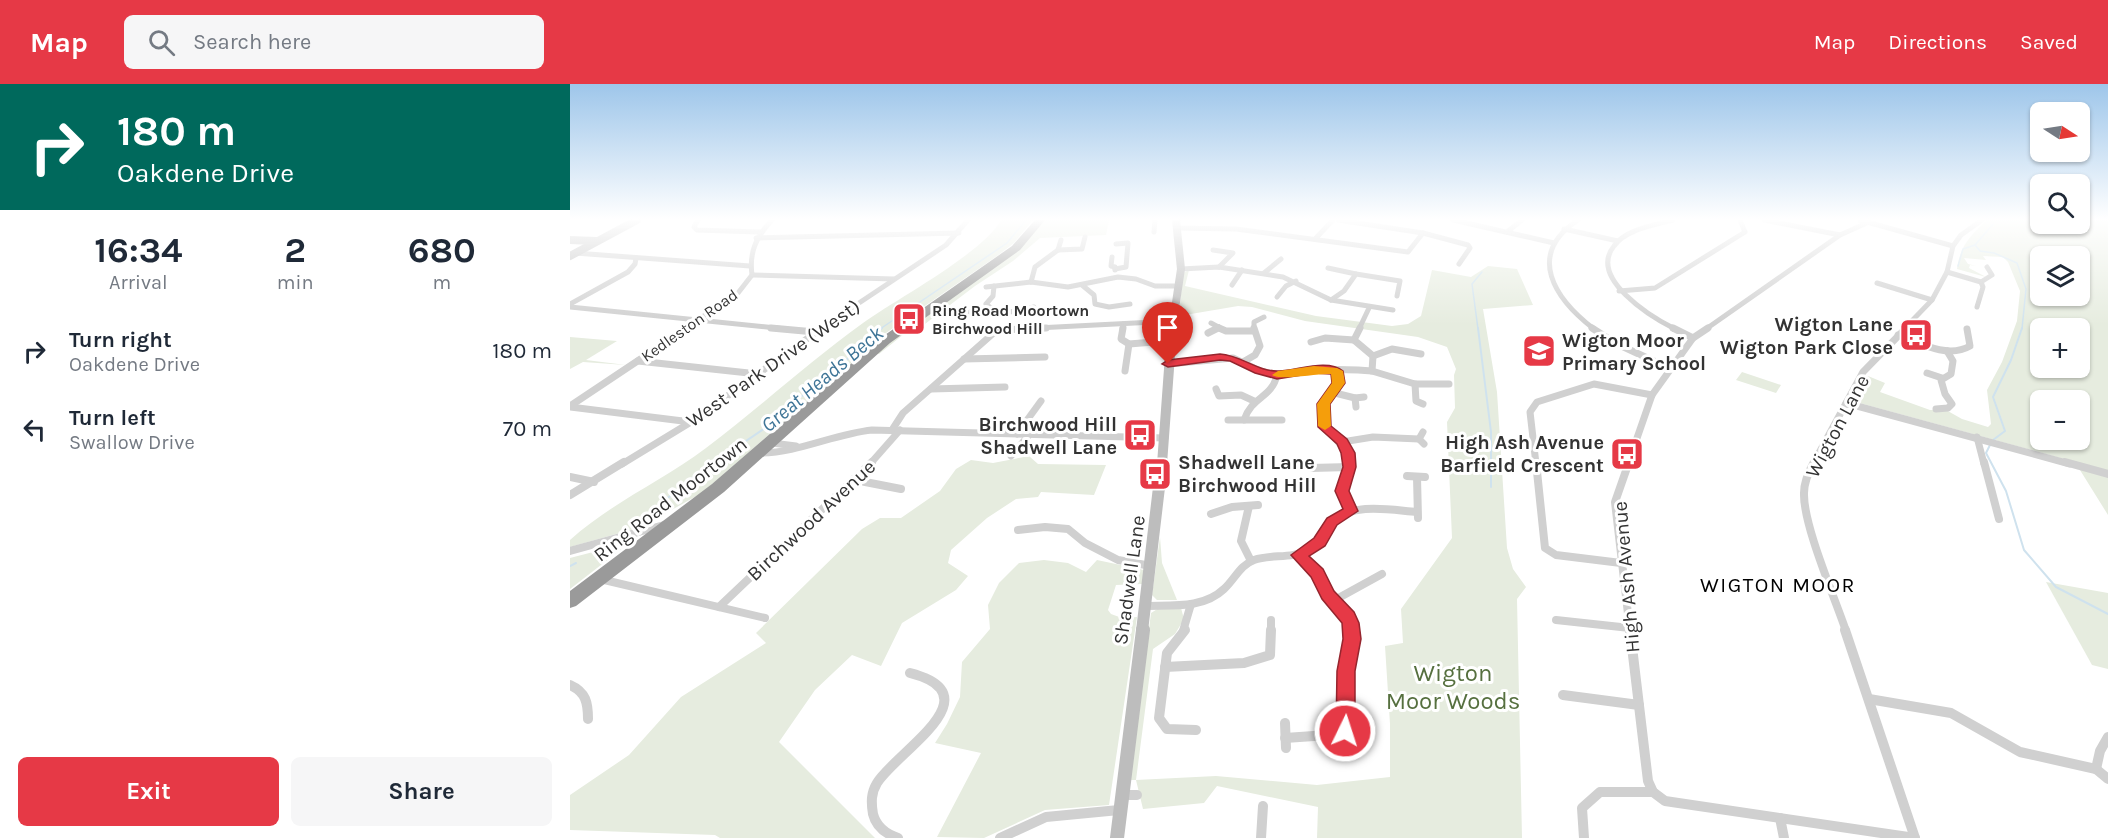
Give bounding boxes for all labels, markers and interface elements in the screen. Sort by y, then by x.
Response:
search box [124,15,544,69]
text: Map [30,26,88,59]
icon: search [145,26,178,59]
text: Search here [193,29,311,55]
text: Map [1814,30,1855,54]
text: Directions [1888,30,1987,54]
text: Saved [2020,30,2078,54]
north arrow [2030,102,2090,162]
map controls [2030,102,2090,450]
text: 180 m [117,106,236,156]
icon: right [18,108,96,186]
text: Oakdene Drive [117,157,294,189]
button: search [2030,174,2090,234]
text: 16:34 [94,229,182,271]
text: 2 [284,229,306,271]
text: 680 [408,229,476,271]
button: layers [2030,246,2090,306]
text: Arrival [109,271,168,294]
text: min [277,271,314,294]
text: m [432,271,451,294]
street label: Kedleston Road [637,285,741,366]
street label: West Park Drive (West) [682,295,865,432]
bus stop icon: Ring Road Moortown Birchwood Hill [891,301,927,337]
place label: Ring Road Moortown Birchwood Hill [932,301,1089,338]
pin [1142,302,1193,364]
icon: arrive [1151,311,1184,344]
place label: Wigton Lane Wigton Park Close [1720,313,1893,359]
bus stop icon: Wigton Lane Wigton Park Close [1898,317,1934,353]
button: + [2030,318,2090,378]
water label: Great Heads Beck [756,321,888,437]
text: Turn right [69,327,172,353]
place label: Wigton Moor Primary School [1562,329,1706,375]
school or university icon: Wigton Moor Primary School [1521,333,1557,369]
icon: right [18,335,51,368]
text: 180 m [492,338,552,364]
text: Oakdene Drive [69,353,200,376]
street label: Wigton Lane [1801,371,1874,482]
button: − [2030,390,2090,450]
text: Turn left [69,405,156,431]
icon: left [18,413,51,446]
place label: Birchwood Hill Shadwell Lane [979,413,1117,459]
text: 70 m [503,416,552,442]
bus stop icon: Birchwood Hill Shadwell Lane [1122,417,1158,453]
text: Swallow Drive [69,431,195,454]
place label: High Ash Avenue Barfield Crescent [1440,431,1604,477]
street label: Ring Road Moortown [589,432,752,566]
bus stop icon: High Ash Avenue Barfield Crescent [1609,436,1645,472]
place label: Shadwell Lane Birchwood Hill [1178,451,1316,497]
street label: Birchwood Avenue [743,455,880,586]
bus stop icon: Shadwell Lane Birchwood Hill [1137,456,1173,492]
street label: High Ash Avenue [1608,500,1645,654]
street label: Shadwell Lane [1109,514,1150,646]
district label: WIGTON MOOR [1700,573,1856,597]
park label: Wigton Moor Woods [1386,659,1520,715]
position arrow [1313,699,1377,763]
button: Exit [18,757,279,826]
button: Share [291,757,552,826]

